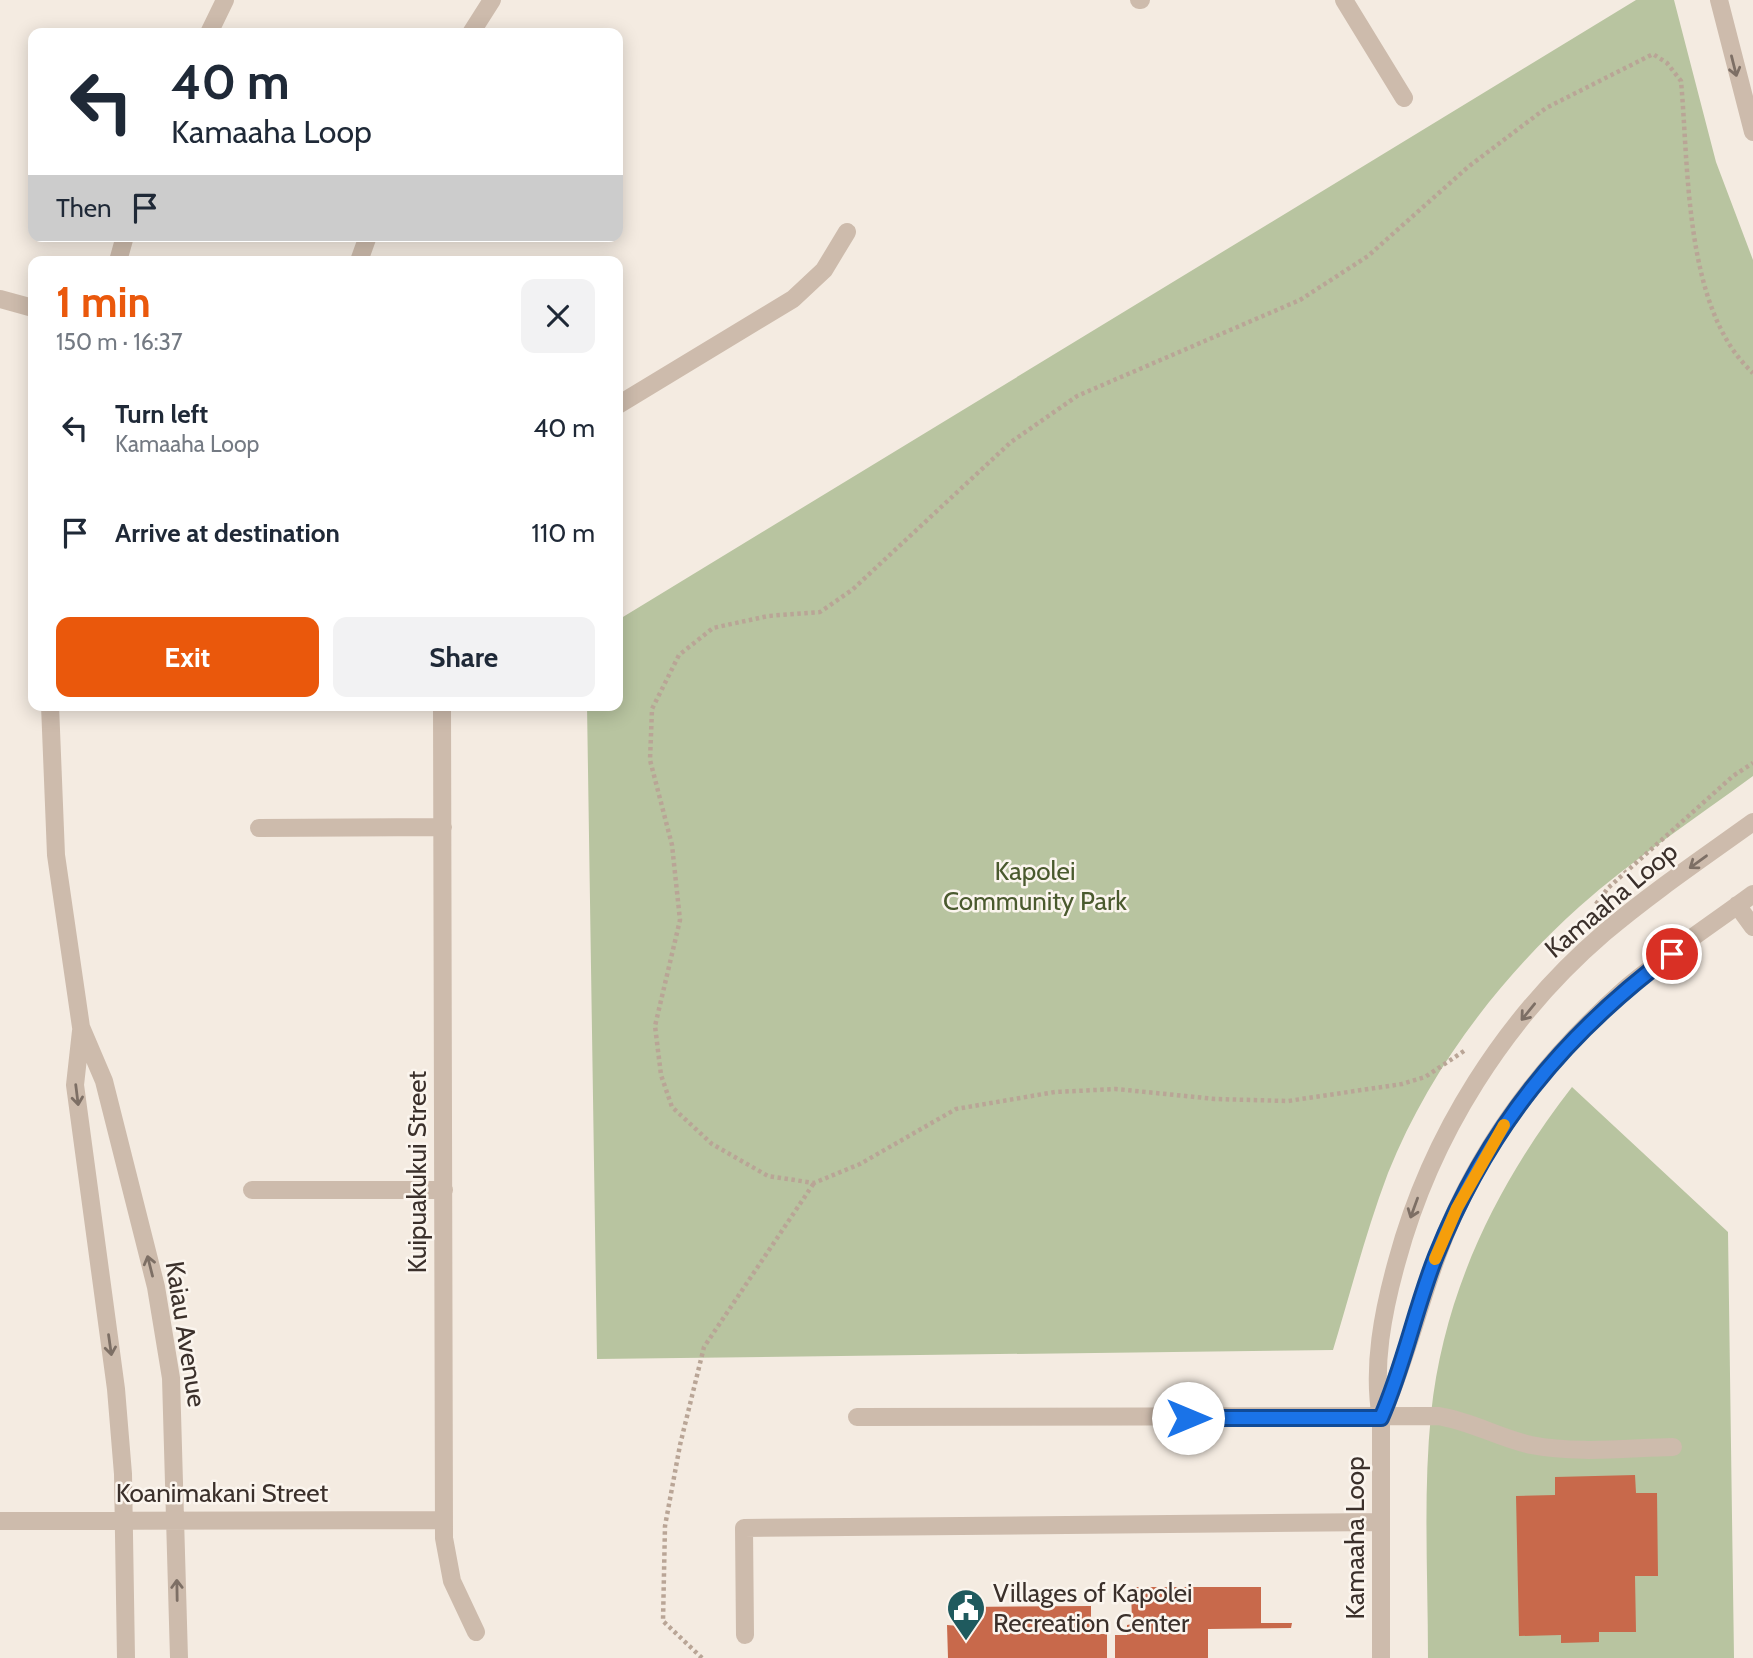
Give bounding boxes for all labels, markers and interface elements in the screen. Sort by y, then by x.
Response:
text: 40 m [171,52,290,111]
one-way arrow [1728,54,1742,77]
icon: left [56,56,147,147]
text: Kamaaha Loop [171,112,372,151]
icon: arrive [126,189,164,227]
text: Then [56,192,112,224]
text: 1 min [56,276,151,328]
button: close [521,279,595,353]
text: 150 m · 16:37 [56,328,183,356]
text: Turn left [115,398,208,430]
icon: left [56,409,94,447]
text: 40 m [533,412,595,444]
text: Kamaaha Loop [115,430,259,458]
icon: arrive [56,514,94,552]
text: Arrive at destination [115,517,340,549]
text: 110 m [531,517,595,549]
button: Exit [56,617,319,697]
button: Share [333,617,595,697]
street label: Kamaaha Loop [1538,835,1684,965]
park label: Kapolei Community Park [943,855,1127,917]
one-way arrow [1689,855,1708,869]
pin [1642,924,1702,984]
icon: arrive [1653,935,1691,973]
one-way arrow [1520,1002,1535,1020]
street label: Kuipuakukui Street [401,1070,433,1273]
one-way arrow [70,1083,83,1106]
one-way arrow [1407,1196,1419,1218]
one-way arrow [143,1255,156,1278]
street label: Kaiau Avenue [159,1259,213,1409]
one-way arrow [104,1333,117,1356]
position arrow [1151,1381,1225,1455]
street label: Kamaaha Loop [1339,1456,1371,1620]
street label: Koanimakani Street [116,1477,329,1509]
place label: Villages of Kapolei Recreation Center [993,1577,1193,1639]
one-way arrow [171,1579,184,1602]
public building icon: Villages of Kapolei Recreation Center [945,1587,987,1642]

